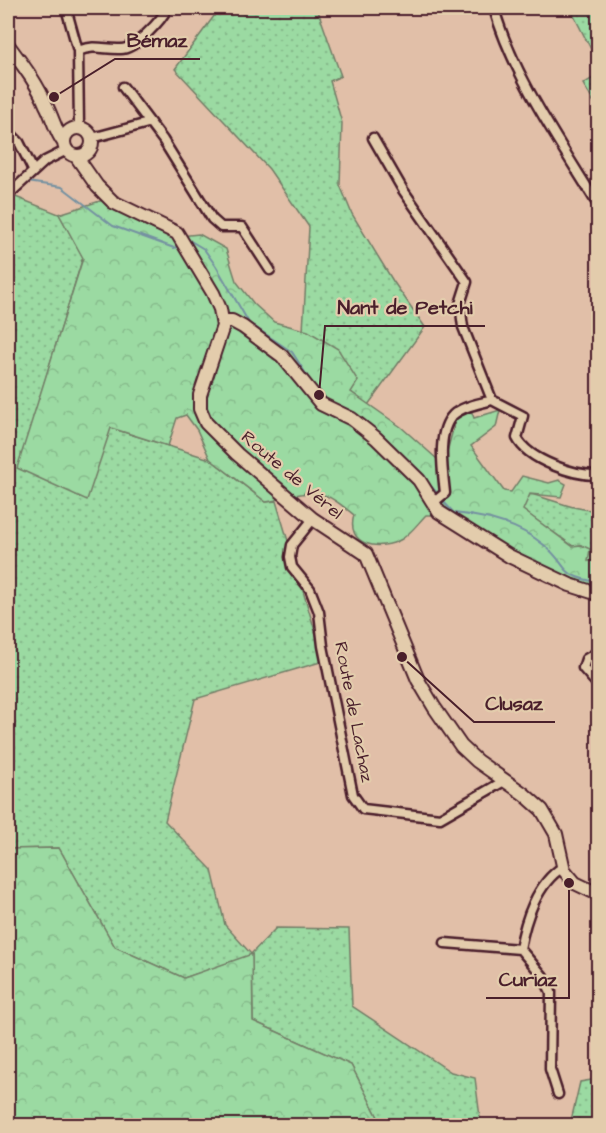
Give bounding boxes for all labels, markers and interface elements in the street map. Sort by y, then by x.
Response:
callout: Bémaz [115,21,200,59]
text: Bémaz [127,27,188,55]
callout: Nant de Petchi [325,288,485,326]
text: Nant de Petchi [337,294,474,322]
street label: Route de Vérel [236,425,348,525]
street label: Route de Lachaz [328,640,380,784]
callout: Clusaz [474,684,555,722]
text: Clusaz [485,690,544,718]
callout: Curiaz [486,960,569,998]
text: Curiaz [499,966,558,994]

